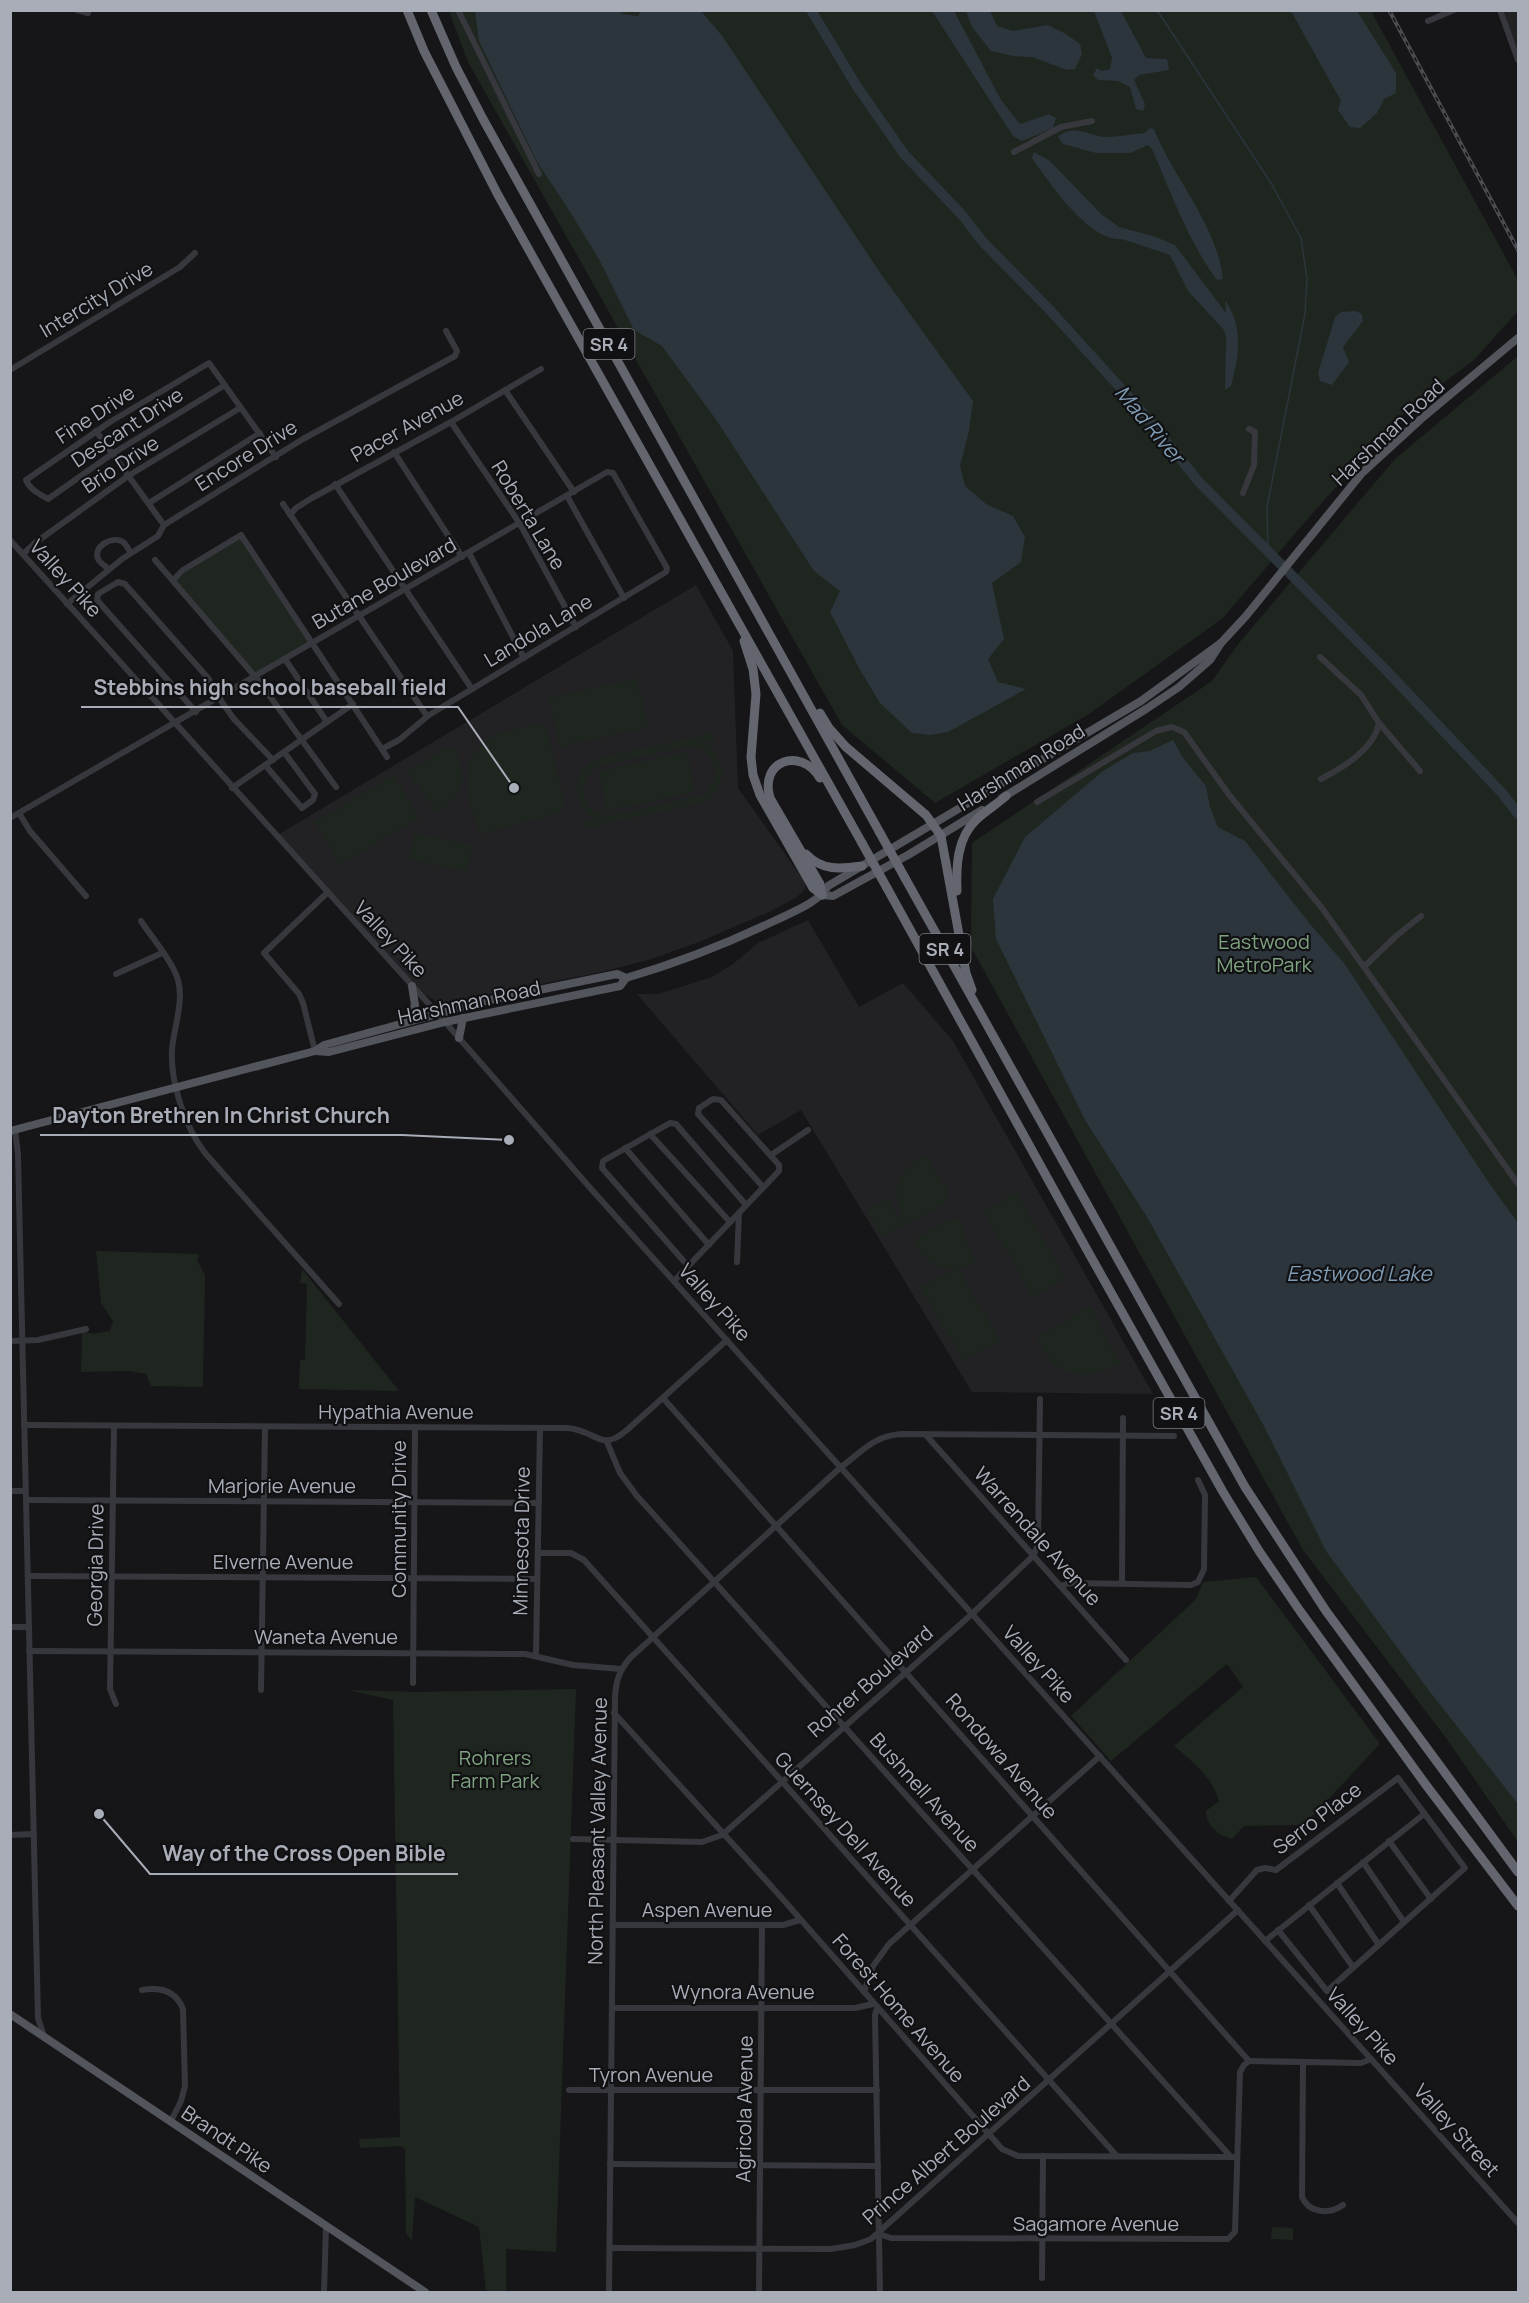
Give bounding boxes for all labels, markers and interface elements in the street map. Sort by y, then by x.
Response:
street label: Intercity Drive [34,255,158,343]
road number: SR 4 [584,329,634,359]
street label: Harshman Road [1326,373,1450,491]
street label: Fine Drive [50,378,140,450]
water label: Mad River [1109,379,1193,471]
street label: Descant Drive [66,381,188,473]
street label: Pacer Avenue [346,384,468,468]
street label: Encore Drive [190,413,302,497]
street label: Brio Drive [76,429,164,499]
street label: Roberta Lane [486,455,572,575]
street label: Butane Boulevard [307,531,461,635]
street label: Valley Pike [24,533,108,623]
street label: Landola Lane [479,587,597,673]
callout: Stebbins high school baseball field [81,668,458,707]
text: Stebbins high school baseball field [93,673,447,701]
street label: Harshman Road [952,717,1090,817]
street label: Valley Pike [348,895,434,983]
park label: Eastwood MetroPark [1216,928,1313,978]
road number: SR 4 [920,934,970,964]
street label: Harshman Road [395,974,543,1030]
callout: Dayton Brethren In Christ Church [40,1096,402,1135]
text: Dayton Brethren In Christ Church [52,1101,390,1129]
street label: Valley Pike [673,1257,757,1347]
water label: Eastwood Lake [1286,1259,1433,1287]
street label: Hypathia Avenue [318,1398,474,1425]
road number: SR 4 [1154,1398,1204,1428]
street label: Community Drive [385,1440,412,1598]
street label: Warrendale Avenue [968,1461,1108,1611]
street label: Minnesota Drive [506,1466,536,1616]
street label: Marjorie Avenue [208,1472,356,1499]
street label: Georgia Drive [80,1503,110,1627]
street label: Elverne Avenue [213,1548,353,1575]
street label: Rohrer Boulevard [802,1619,938,1743]
street label: Valley Pike [997,1619,1081,1709]
street label: Waneta Avenue [254,1623,398,1650]
street label: Rondowa Avenue [940,1688,1064,1824]
street label: North Pleasant Valley Avenue [581,1697,613,1965]
street label: Bushnell Avenue [864,1727,986,1857]
park label: Rohrers Farm Park [451,1744,540,1794]
street label: Guernsey Dell Avenue [769,1746,923,1912]
street label: Serro Place [1267,1776,1367,1860]
callout: Way of the Cross Open Bible [150,1835,458,1874]
text: Way of the Cross Open Bible [162,1839,446,1867]
street label: Aspen Avenue [642,1896,772,1923]
street label: Forest Home Avenue [827,1928,971,2088]
street label: Wynora Avenue [671,1978,815,2005]
street label: Valley Pike [1321,1981,1405,2071]
street label: Agricola Avenue [729,2035,759,2183]
street label: Tyron Avenue [589,2061,713,2088]
street label: Prince Albert Boulevard [856,2070,1036,2230]
street label: Valley Street [1408,2078,1506,2182]
street label: Brandt Pike [176,2099,278,2179]
street label: Sagamore Avenue [1013,2210,1179,2237]

